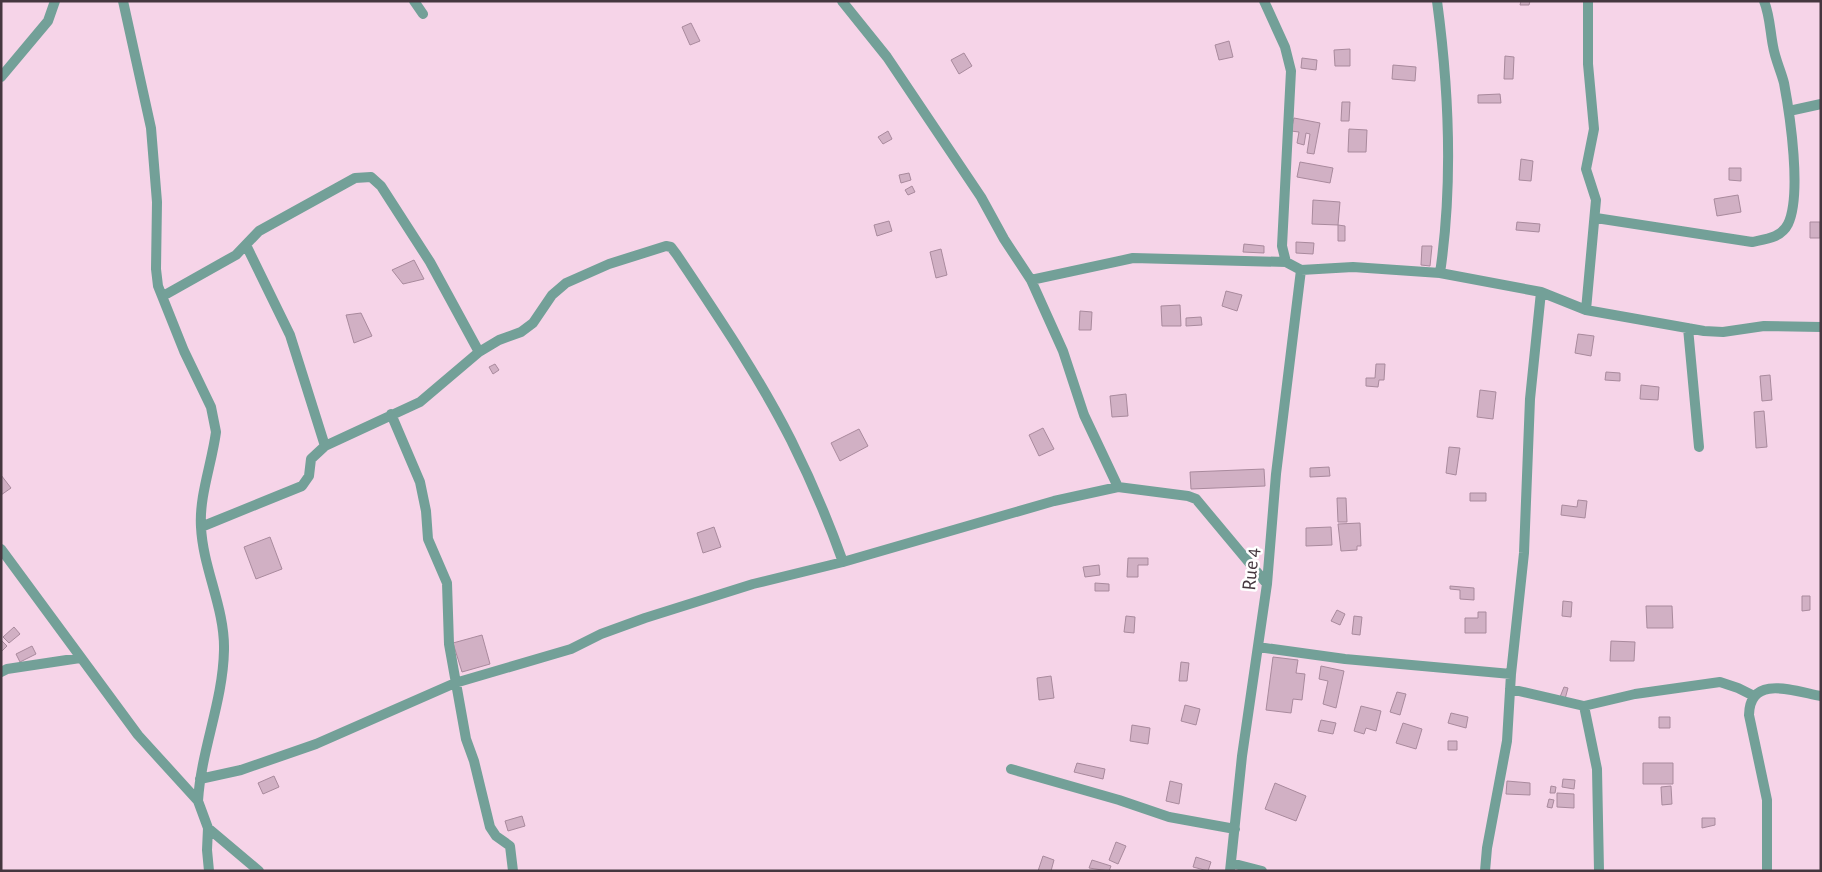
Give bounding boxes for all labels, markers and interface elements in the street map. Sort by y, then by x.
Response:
street label: Rue 4 [1239,547,1263,591]

